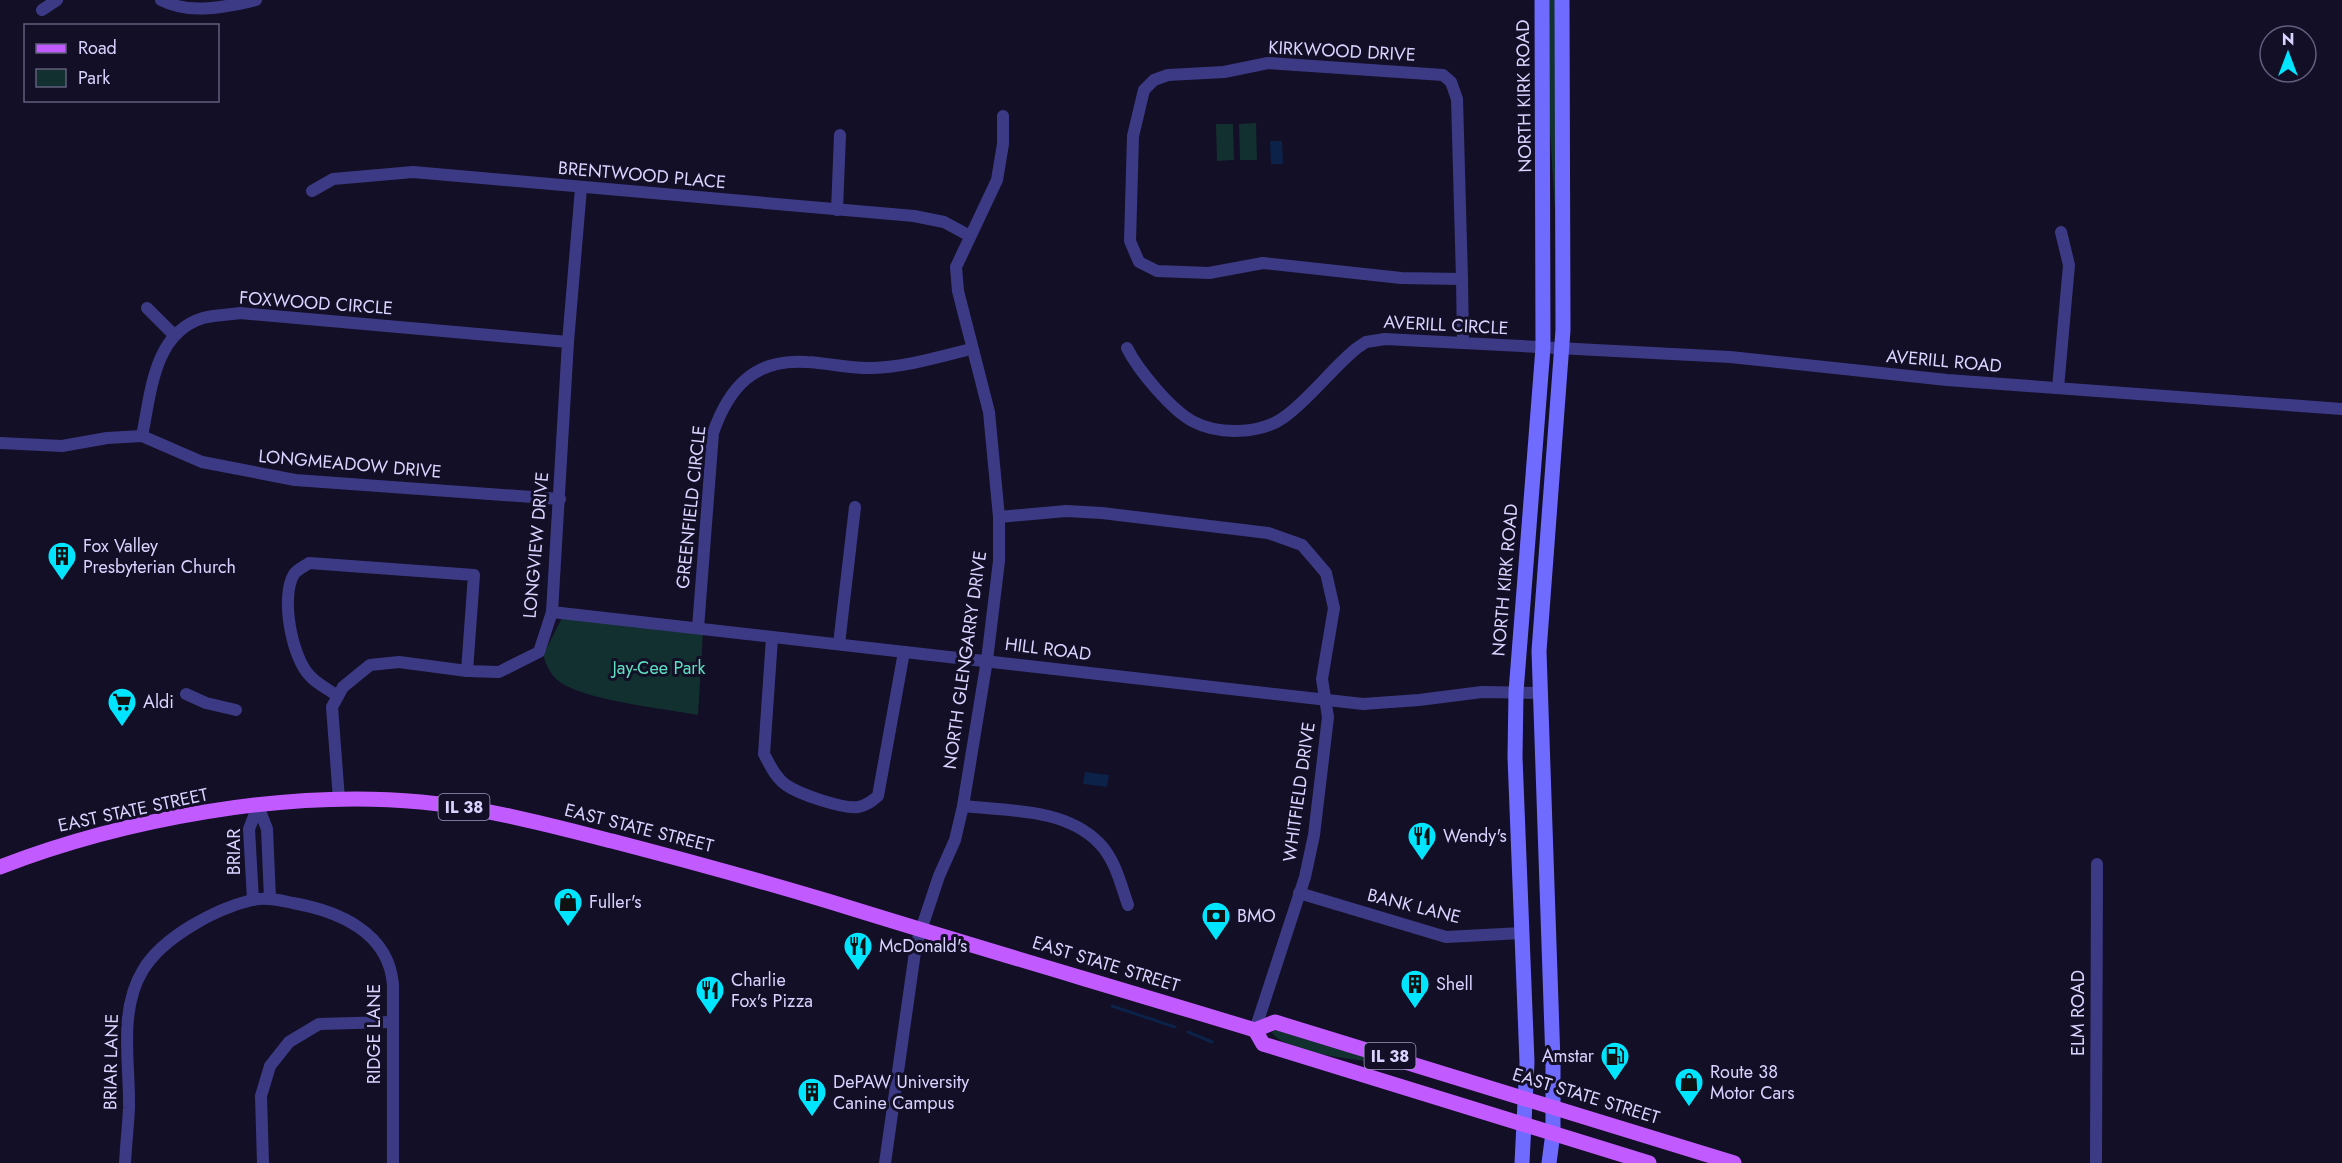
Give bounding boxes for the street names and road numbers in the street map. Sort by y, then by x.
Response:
street label: NORTH KIRK ROAD [1510,19,1538,173]
street label: KIRKWOOD DRIVE [1268,34,1416,68]
street label: BRENTWOOD PLACE [557,155,727,195]
street label: FOXWOOD CIRCLE [238,285,394,321]
street label: AVERILL CIRCLE [1383,309,1509,341]
street label: AVERILL ROAD [1885,343,2003,379]
street label: GREENFIELD CIRCLE [670,424,712,590]
street label: LONGMEADOW DRIVE [257,443,443,485]
street label: LONGVIEW DRIVE [517,471,555,619]
street label: NORTH KIRK ROAD [1485,503,1525,657]
street label: NORTH GLENGARRY DRIVE [937,549,993,771]
street label: HILL ROAD [1003,631,1093,667]
street label: WHITFIELD DRIVE [1276,720,1322,864]
street label: EAST STATE STREET [56,781,211,839]
road number: IL 38 [438,794,490,820]
street label: EAST STATE STREET [562,797,717,859]
street label: BRIAR [221,829,247,875]
street label: BANK LANE [1365,882,1463,930]
street label: EAST STATE STREET [1029,929,1183,999]
street label: ELM ROAD [2065,970,2091,1056]
street label: RIDGE LANE [361,984,387,1084]
street label: BRIAR LANE [97,1014,125,1110]
road number: IL 38 [1364,1043,1416,1069]
street label: EAST STATE STREET [1509,1061,1663,1131]

